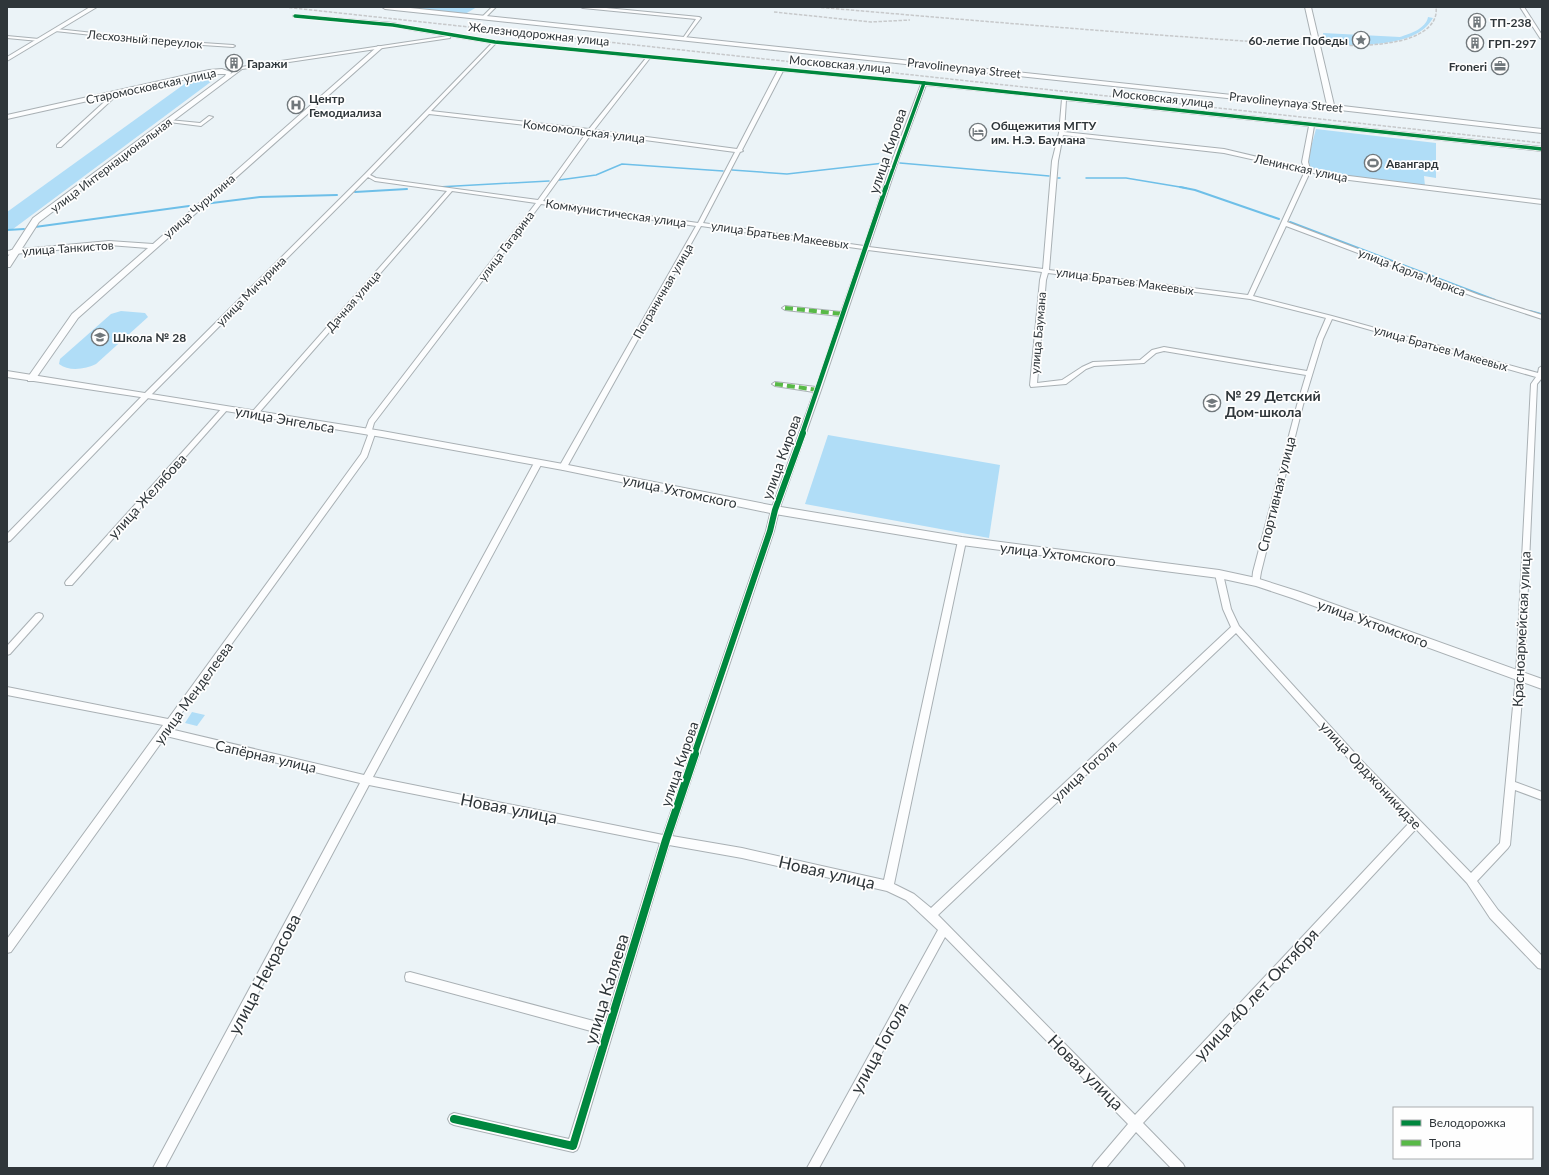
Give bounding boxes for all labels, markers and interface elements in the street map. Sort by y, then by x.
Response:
building icon: ТП-238 [1467,12,1487,32]
place label: ТП-238 [1490,15,1532,30]
street label: Железнодорожная улица [468,19,610,49]
street label: Лесхозный переулок [86,26,204,52]
place icon: 60-летие Победы [1351,30,1371,50]
place label: 60-летие Победы [1248,33,1348,48]
building icon: ГРП-297 [1465,33,1485,53]
place label: ГРП-297 [1488,36,1536,51]
street label: Московская улица [789,52,891,76]
building icon: Гаражи [224,53,244,73]
street label: Pravolineynaya Street [907,55,1022,81]
place label: Гаражи [247,56,288,71]
office icon: Froneri [1490,56,1510,76]
place label: Froneri [1449,59,1487,74]
street label: Старомосковская улица [85,65,217,107]
street label: Московская улица [1112,85,1214,111]
street label: Pravolineynaya Street [1229,89,1344,115]
place label: Центр Гемодиализа [309,91,382,120]
hospital icon: Центр Гемодиализа [286,95,306,115]
street label: улица Кирова [864,106,910,196]
street label: улица Интернациональная [47,114,175,216]
street label: Комсомольская улица [522,116,646,146]
place label: Общежития МГТУ им. Н.Э. Баумана [991,118,1097,147]
hotel icon: Общежития МГТУ им. Н.Э. Баумана [968,122,988,142]
street label: Ленинская улица [1252,151,1349,185]
sports icon: Авангард [1363,153,1383,173]
place label: Авангард [1385,156,1439,171]
street label: улица Чурилина [160,171,238,241]
street label: Коммунистическая улица [545,196,687,230]
street label: улица Гагарина [475,208,537,284]
street label: улица Братьев Макеевых [710,218,850,252]
street label: улица Танкистов [22,237,114,259]
street label: Пограничная улица [630,241,696,341]
street label: улица Карла Маркса [1356,245,1468,299]
street label: улица Мичурина [213,253,289,329]
street label: улица Братьев Макеевых [1055,264,1195,298]
street label: Дачная улица [322,267,384,335]
street label: улица Баумана [1027,291,1049,375]
street label: улица Братьев Макеевых [1372,322,1510,374]
school or university icon: Школа № 28 [90,327,110,347]
place label: Школа № 28 [113,330,186,345]
place label: № 29 Детский Дом-школа [1225,387,1321,420]
school or university icon: № 29 Детский Дом-школа [1202,393,1222,413]
street label: улица Энгельса [234,402,336,436]
street label: улица Кирова [758,412,804,502]
street label: Спортивная улица [1253,434,1299,554]
street label: улица Желябова [104,450,190,542]
street label: улица Ухтомского [621,471,739,511]
street label: улица Ухтомского [999,538,1117,570]
street label: Красноармейская улица [1508,550,1534,708]
street label: улица Ухтомского [1315,595,1431,651]
street label: улица Менделеева [150,638,236,748]
street label: улица Орджоникидзе [1317,717,1425,833]
street label: улица Кирова [656,719,702,809]
street label: Сапёрная улица [214,736,318,776]
street label: улица Гоголя [1048,736,1120,806]
street label: Новая улица [459,788,559,828]
street label: Новая улица [777,851,877,893]
street label: улица Некрасова [223,910,305,1038]
street label: улица 40 лет Октября [1189,923,1323,1065]
street label: улица Каляева [579,931,633,1047]
street label: улица Гоголя [845,999,913,1097]
street label: Новая улица [1044,1030,1128,1114]
legend [1393,1107,1533,1159]
text: Велодорожка [1429,1115,1506,1130]
text: Тропа [1429,1135,1461,1150]

